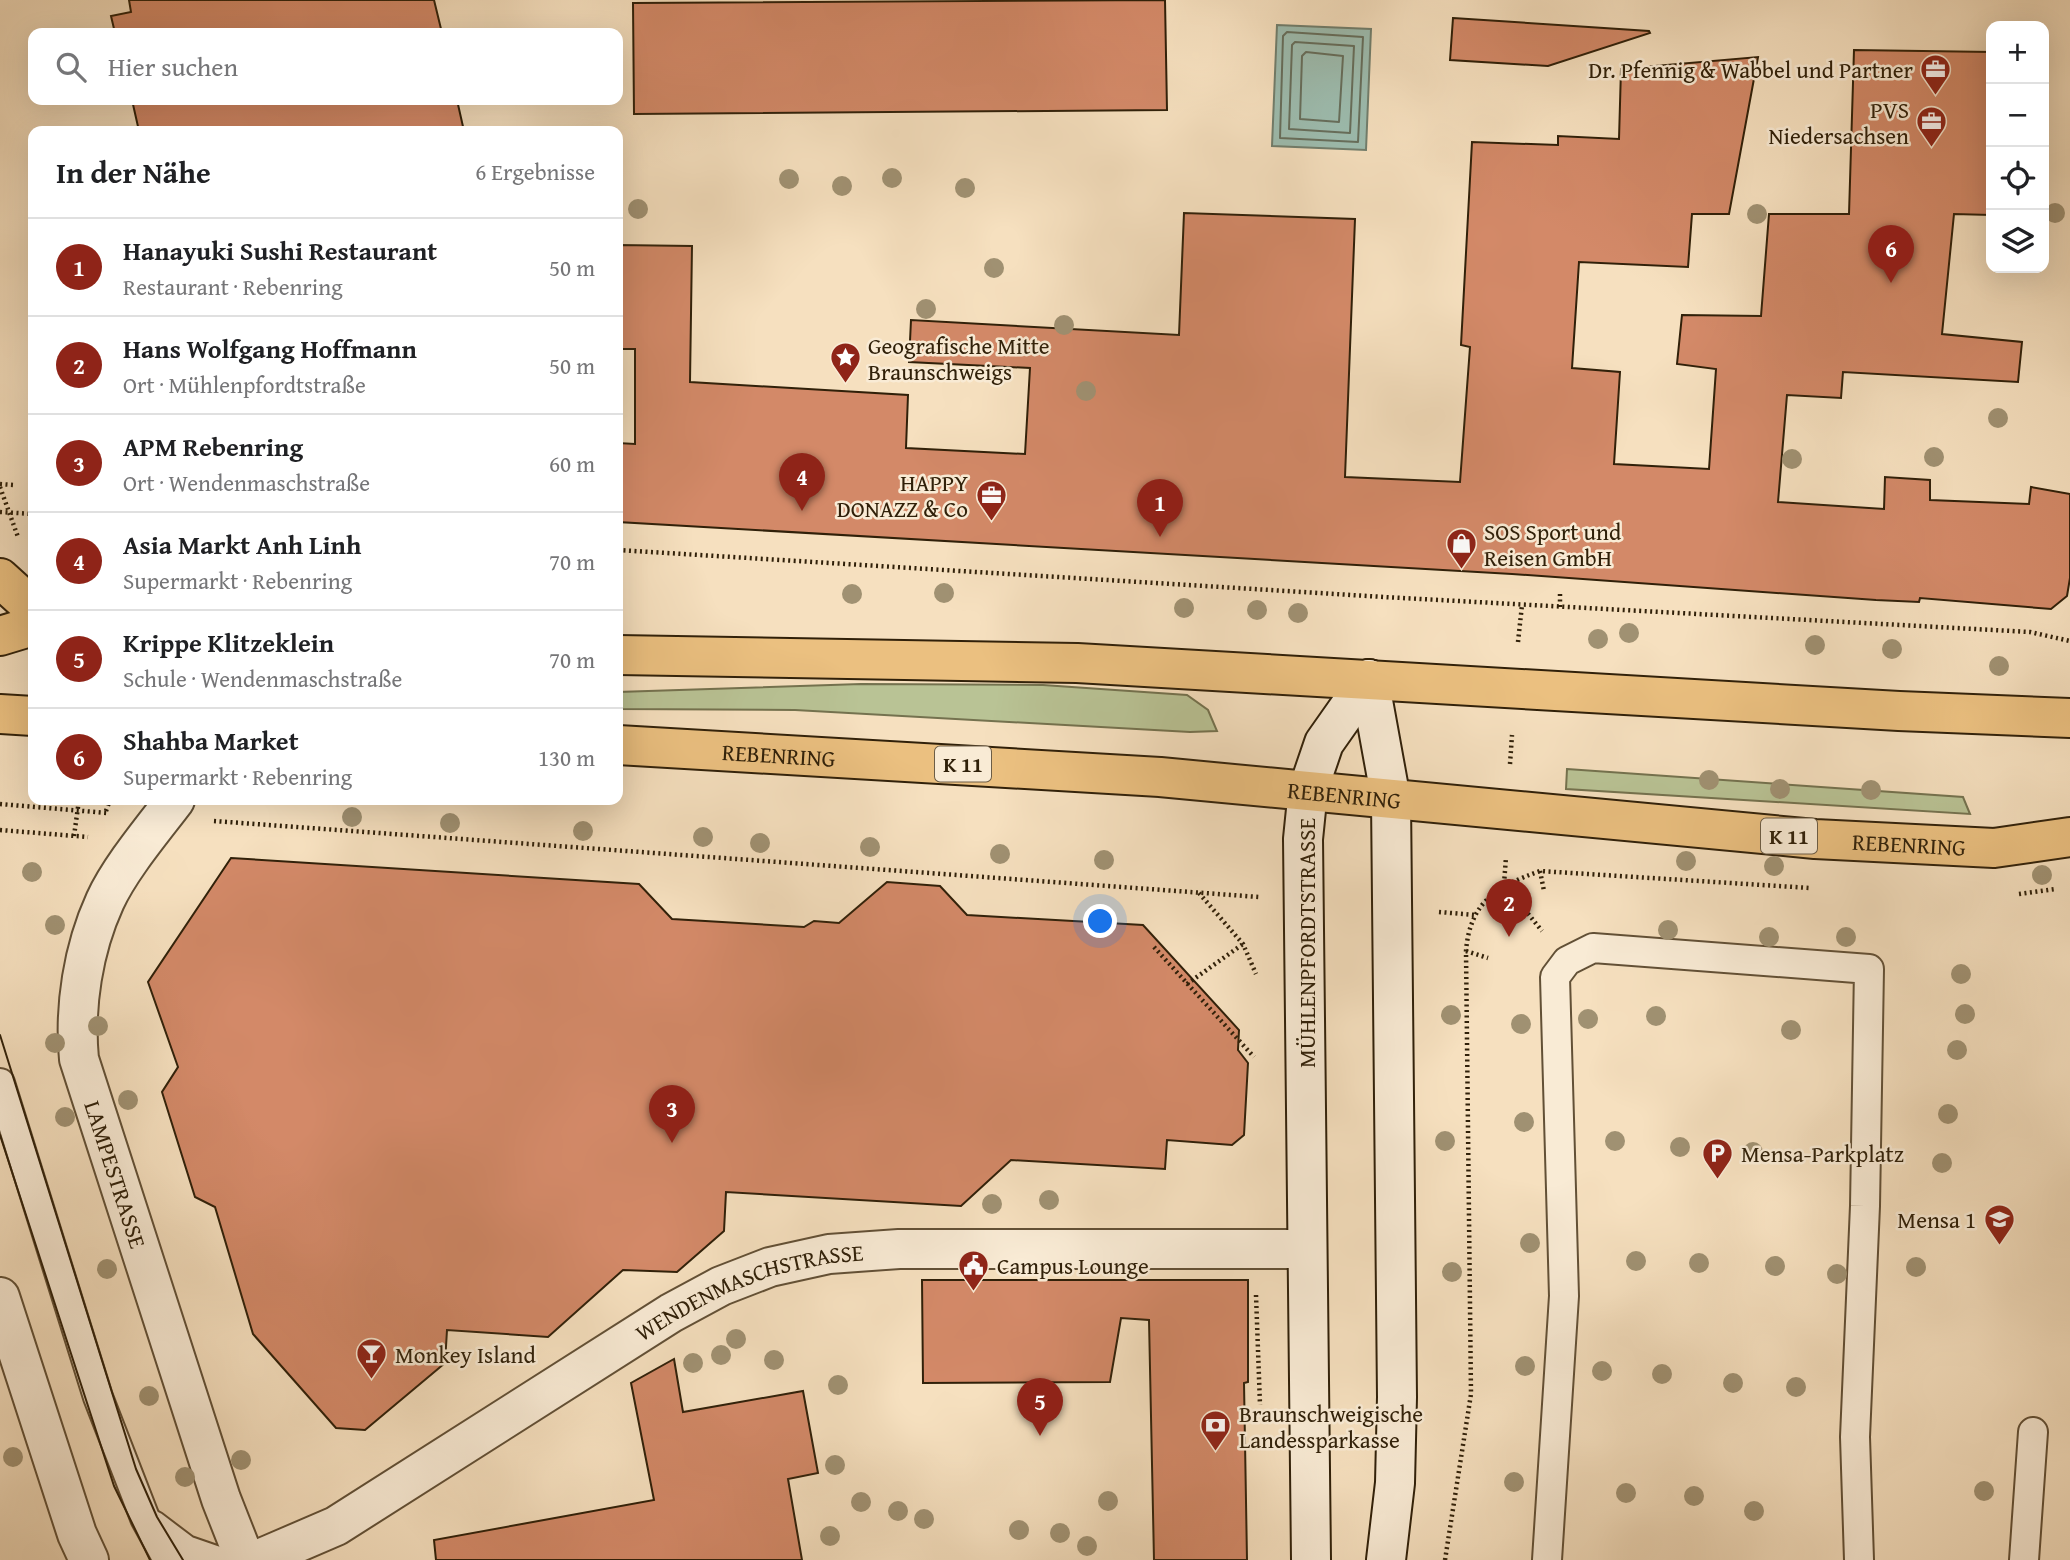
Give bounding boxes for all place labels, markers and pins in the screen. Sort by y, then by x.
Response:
office icon: Dr. Pfennig & Wabbel und Partner [1919,52,1953,96]
place label: Dr. Pfennig & Wabbel und Partner [1588,53,1914,86]
place label: PVS Niedersachsen [1769,93,1909,152]
office icon: PVS Niedersachsen [1915,105,1949,149]
pin: 6 [1868,225,1914,283]
place label: Geografische Mitte Braunschweigs [868,329,1050,388]
place icon: Geografische Mitte Braunschweigs [828,341,862,385]
pin: 4 [779,453,825,511]
place label: HAPPY DONAZZ & Co [837,466,968,525]
office icon: HAPPY DONAZZ & Co [974,478,1008,522]
pin: 1 [1137,479,1183,537]
place label: SOS Sport und Reisen GmbH [1484,515,1622,574]
shop icon: SOS Sport und Reisen GmbH [1444,527,1478,571]
pin: 2 [1486,879,1532,937]
pin: 3 [649,1085,695,1143]
parking icon: Mensa-Parkplatz [1701,1136,1735,1180]
place label: Mensa-Parkplatz [1741,1137,1904,1170]
school or university icon: Mensa 1 [1982,1202,2016,1246]
place label: Mensa 1 [1897,1203,1976,1236]
public building icon: Campus Lounge [957,1248,991,1292]
place label: Campus Lounge [997,1249,1149,1282]
bar icon: Monkey Island [355,1337,389,1381]
place label: Monkey Island [395,1338,536,1371]
pin: 5 [1017,1378,1063,1436]
place label: Braunschweigische Landessparkasse [1239,1397,1423,1456]
bank icon: Braunschweigische Landessparkasse [1199,1409,1233,1453]

